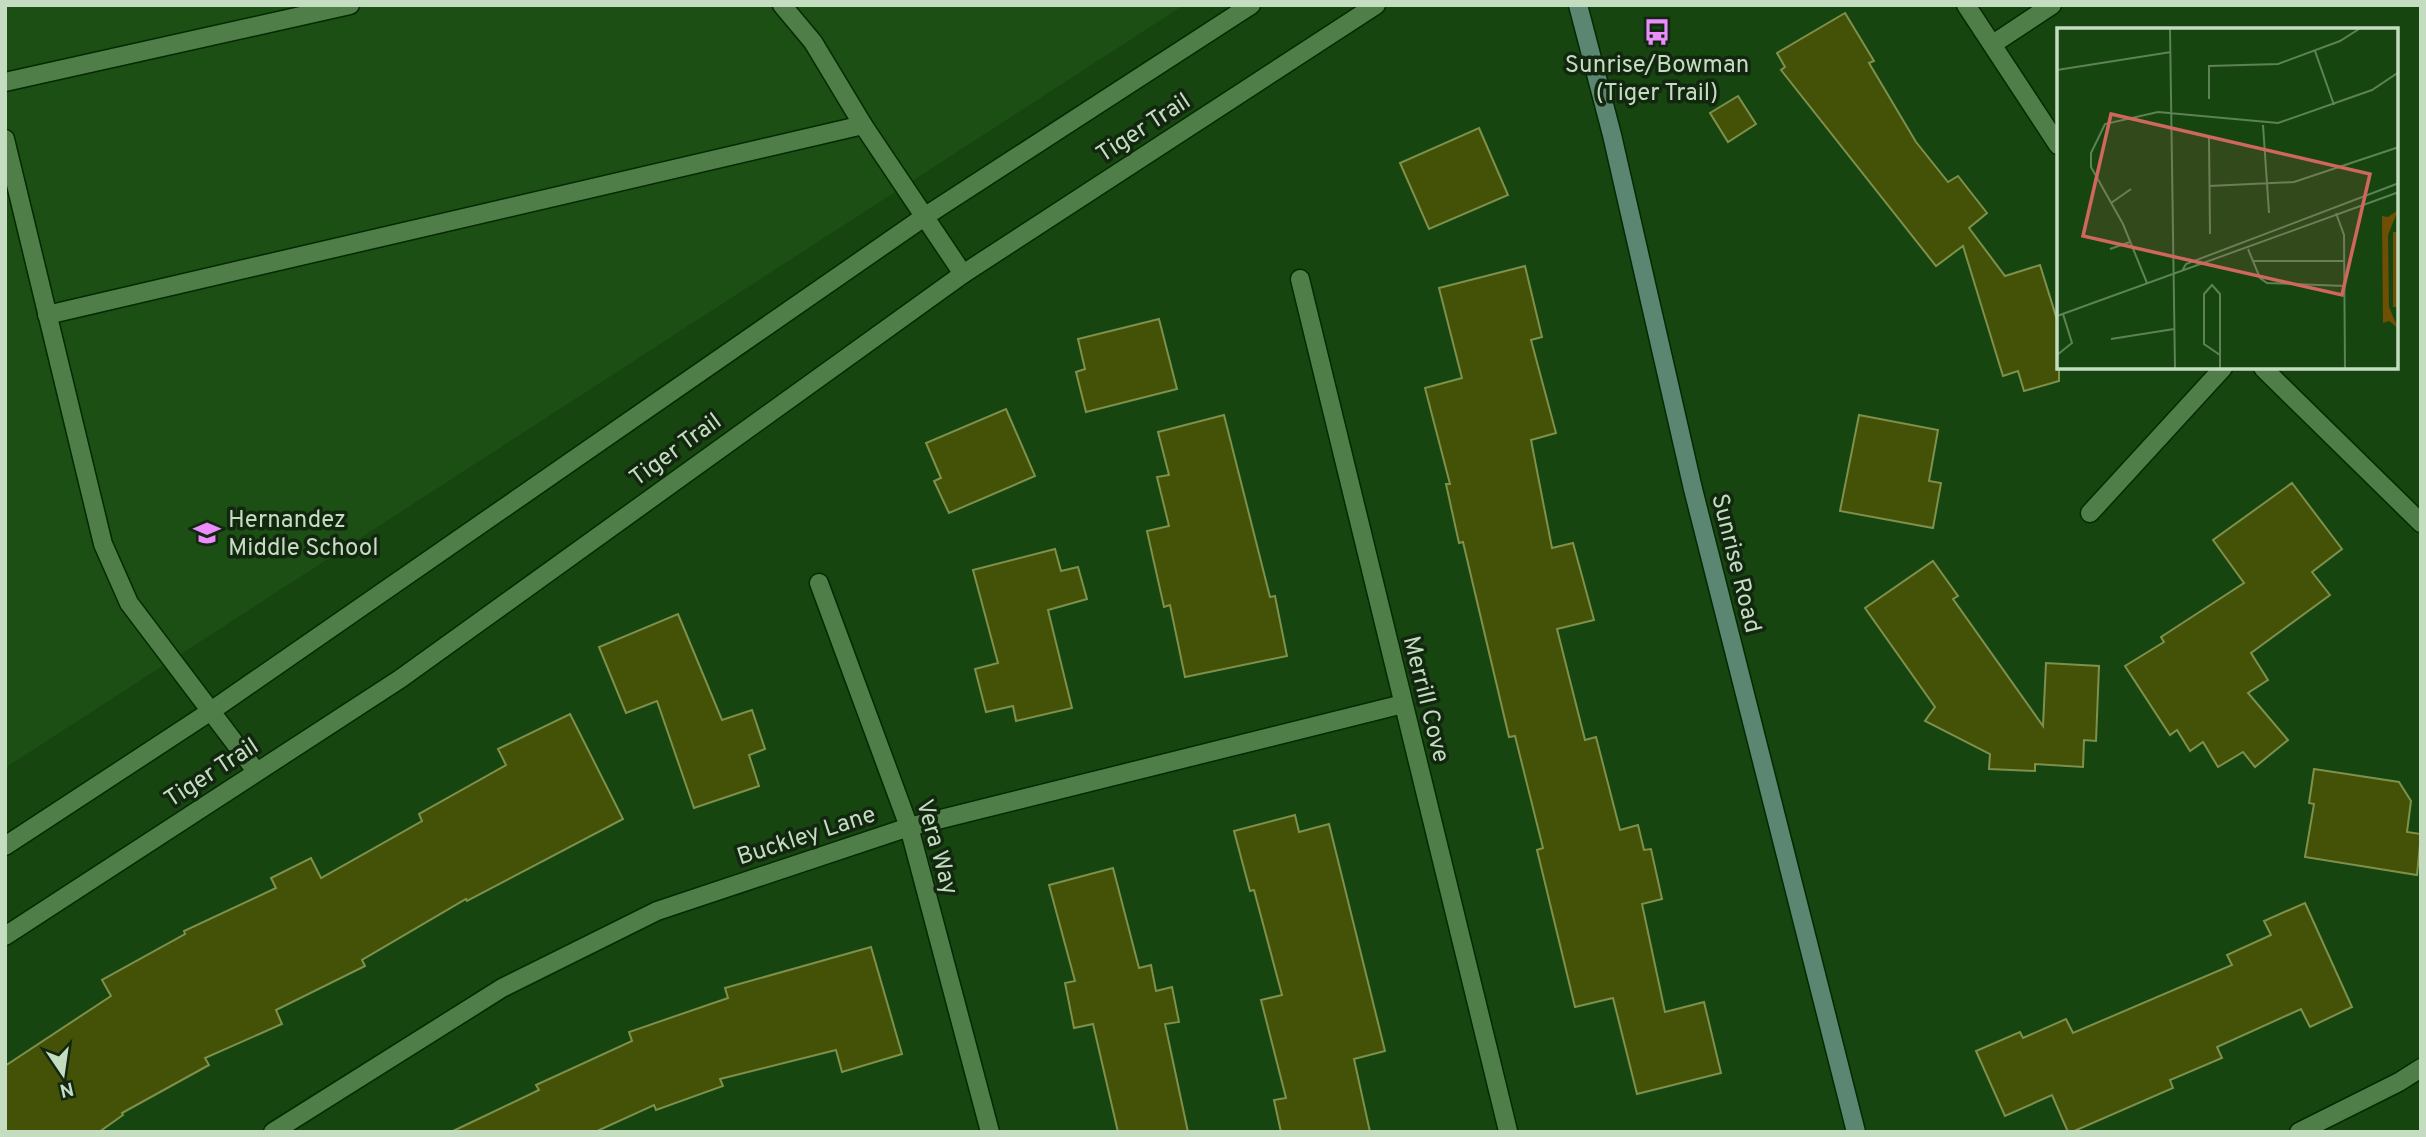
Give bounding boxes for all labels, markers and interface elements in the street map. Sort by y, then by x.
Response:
bus stop icon: Sunrise/Bowman (Tiger Trail) [1642,17,1672,47]
inset map [2057,28,2398,369]
place label: Sunrise/Bowman (Tiger Trail) [1565,51,1749,109]
street label: Tiger Trail [1091,87,1197,170]
street label: Tiger Trail [624,407,728,494]
street label: Sunrise Road [1703,491,1767,636]
place label: Hernandez Middle School [228,506,378,564]
school or university icon: Hernandez Middle School [192,518,222,548]
street label: Merrill Cove [1395,633,1455,766]
street label: Tiger Trail [159,732,265,815]
street label: Vera Way [908,796,964,899]
street label: Buckley Lane [733,800,880,873]
north arrow [28,1039,98,1109]
text: N [57,1075,76,1102]

